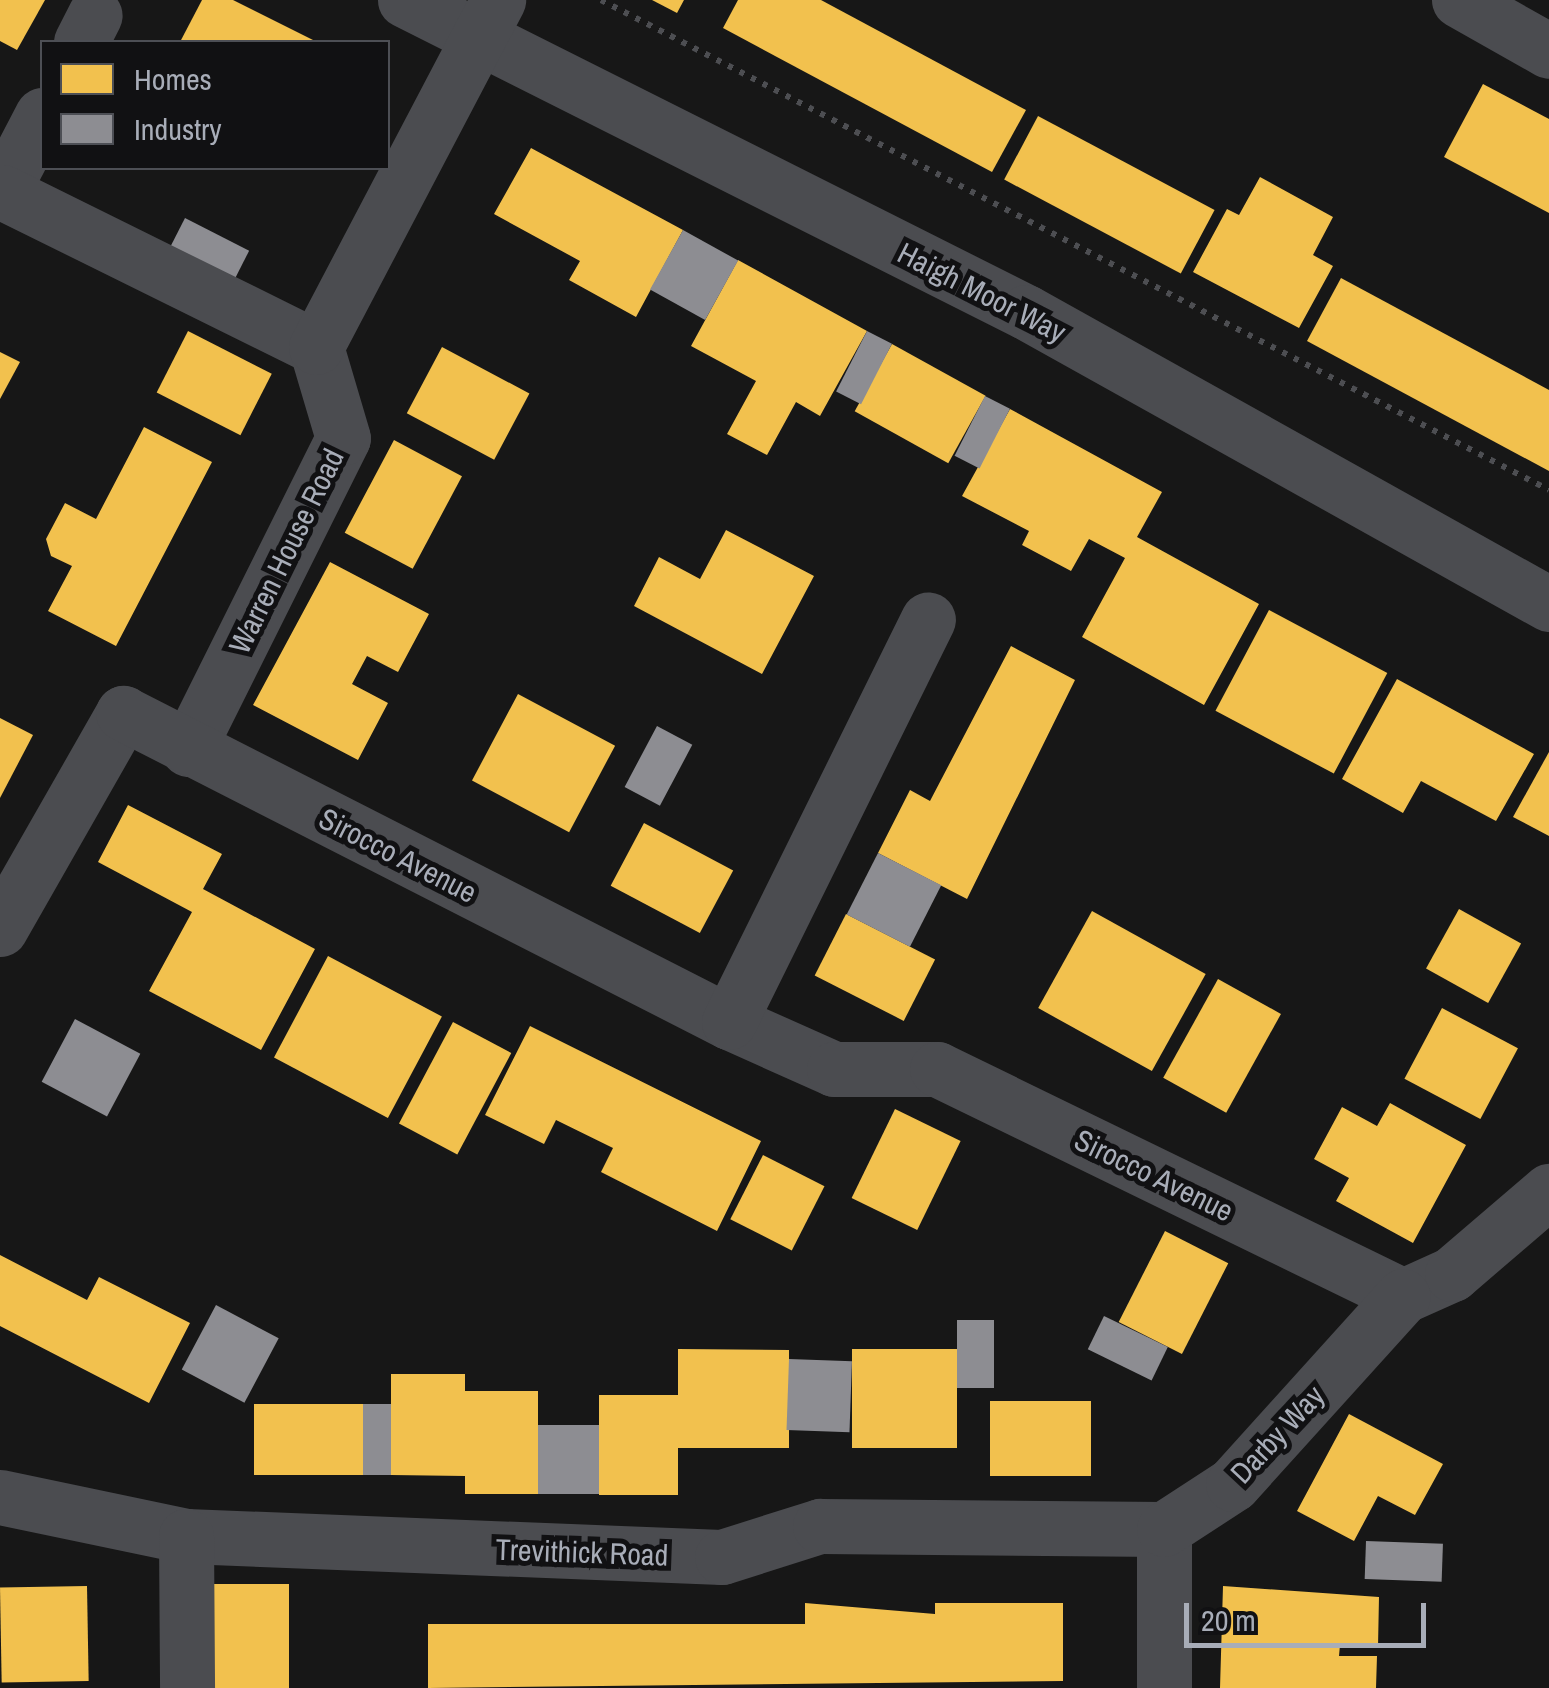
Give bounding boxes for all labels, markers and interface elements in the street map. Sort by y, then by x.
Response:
legend [40,40,390,170]
text: Homes [134,59,212,99]
text: Industry [134,109,222,149]
street label: Haigh Moor Way [892,234,1072,350]
street label: Warren House Road [221,443,351,659]
street label: Sirocco Avenue [313,800,483,910]
street label: Sirocco Avenue [1068,1121,1240,1229]
street label: Darby Way [1223,1378,1331,1490]
street label: Trevithick Road [495,1531,669,1573]
scale bar [1189,1583,1432,1645]
text: 20 m [1201,1600,1256,1640]

